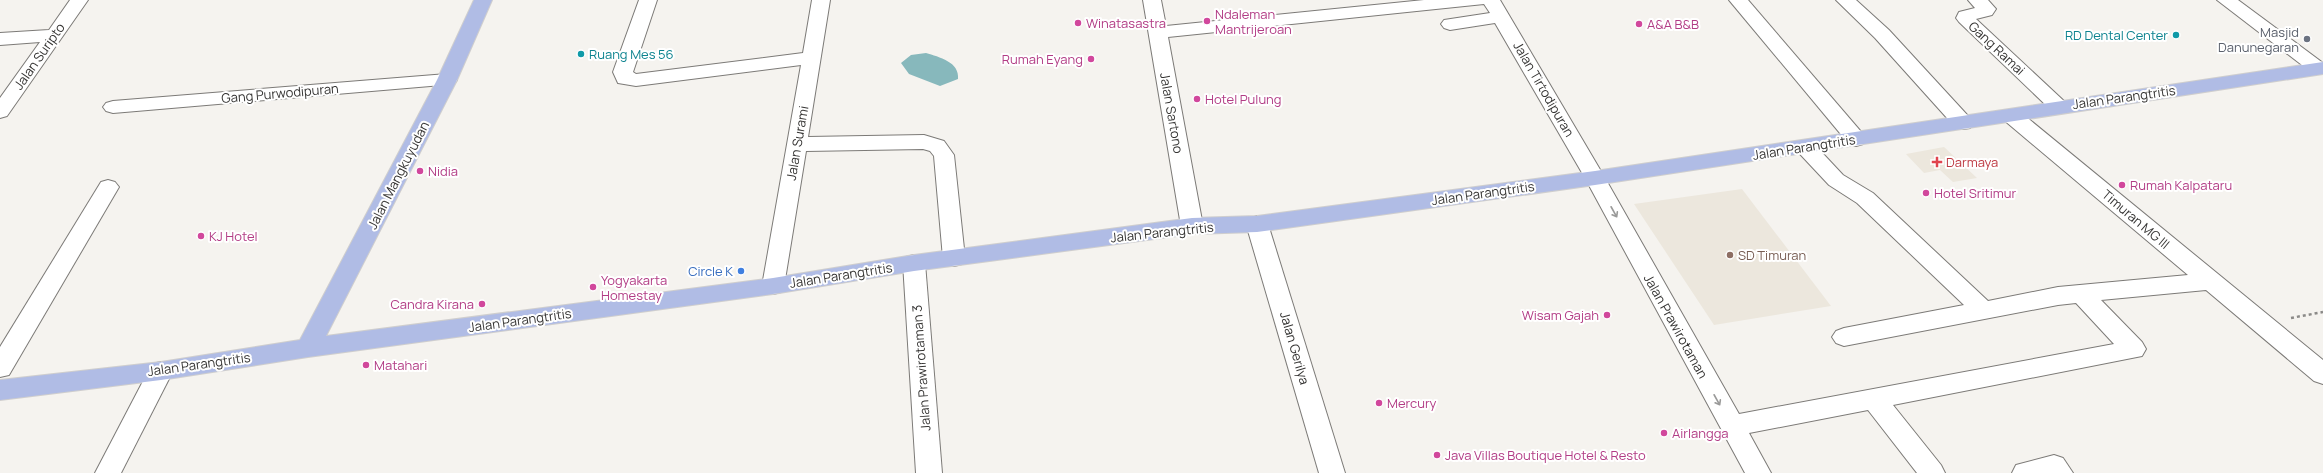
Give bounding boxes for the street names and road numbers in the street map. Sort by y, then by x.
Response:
street label: Gang Ramai [1965,17,2029,79]
street label: Jalan Suripto [9,19,69,93]
street label: Jalan Tirtodipuran [1509,38,1579,140]
street label: Jalan Sartono [1156,71,1188,155]
street label: Gang Purwodipuran [221,79,339,107]
street label: Jalan Parangtritis [2071,81,2177,113]
street label: Jalan Surami [782,104,812,182]
street label: Jalan Mangkuyudan [363,118,433,232]
street label: Jalan Parangtritis [1751,130,1857,164]
street label: Jalan Parangtritis [1430,177,1536,209]
street label: Timuran MG III [2098,185,2174,253]
street label: Jalan Parangtritis [1110,218,1215,246]
street label: Jalan Parangtritis [788,258,894,292]
street label: Jalan Prawirotaman [1640,271,1712,381]
street label: Jalan Parangtritis [467,304,573,336]
street label: Jalan Prawirotaman 3 [908,304,934,432]
street label: Jalan Gerilya [1276,309,1314,387]
street label: Jalan Parangtritis [146,348,252,380]

